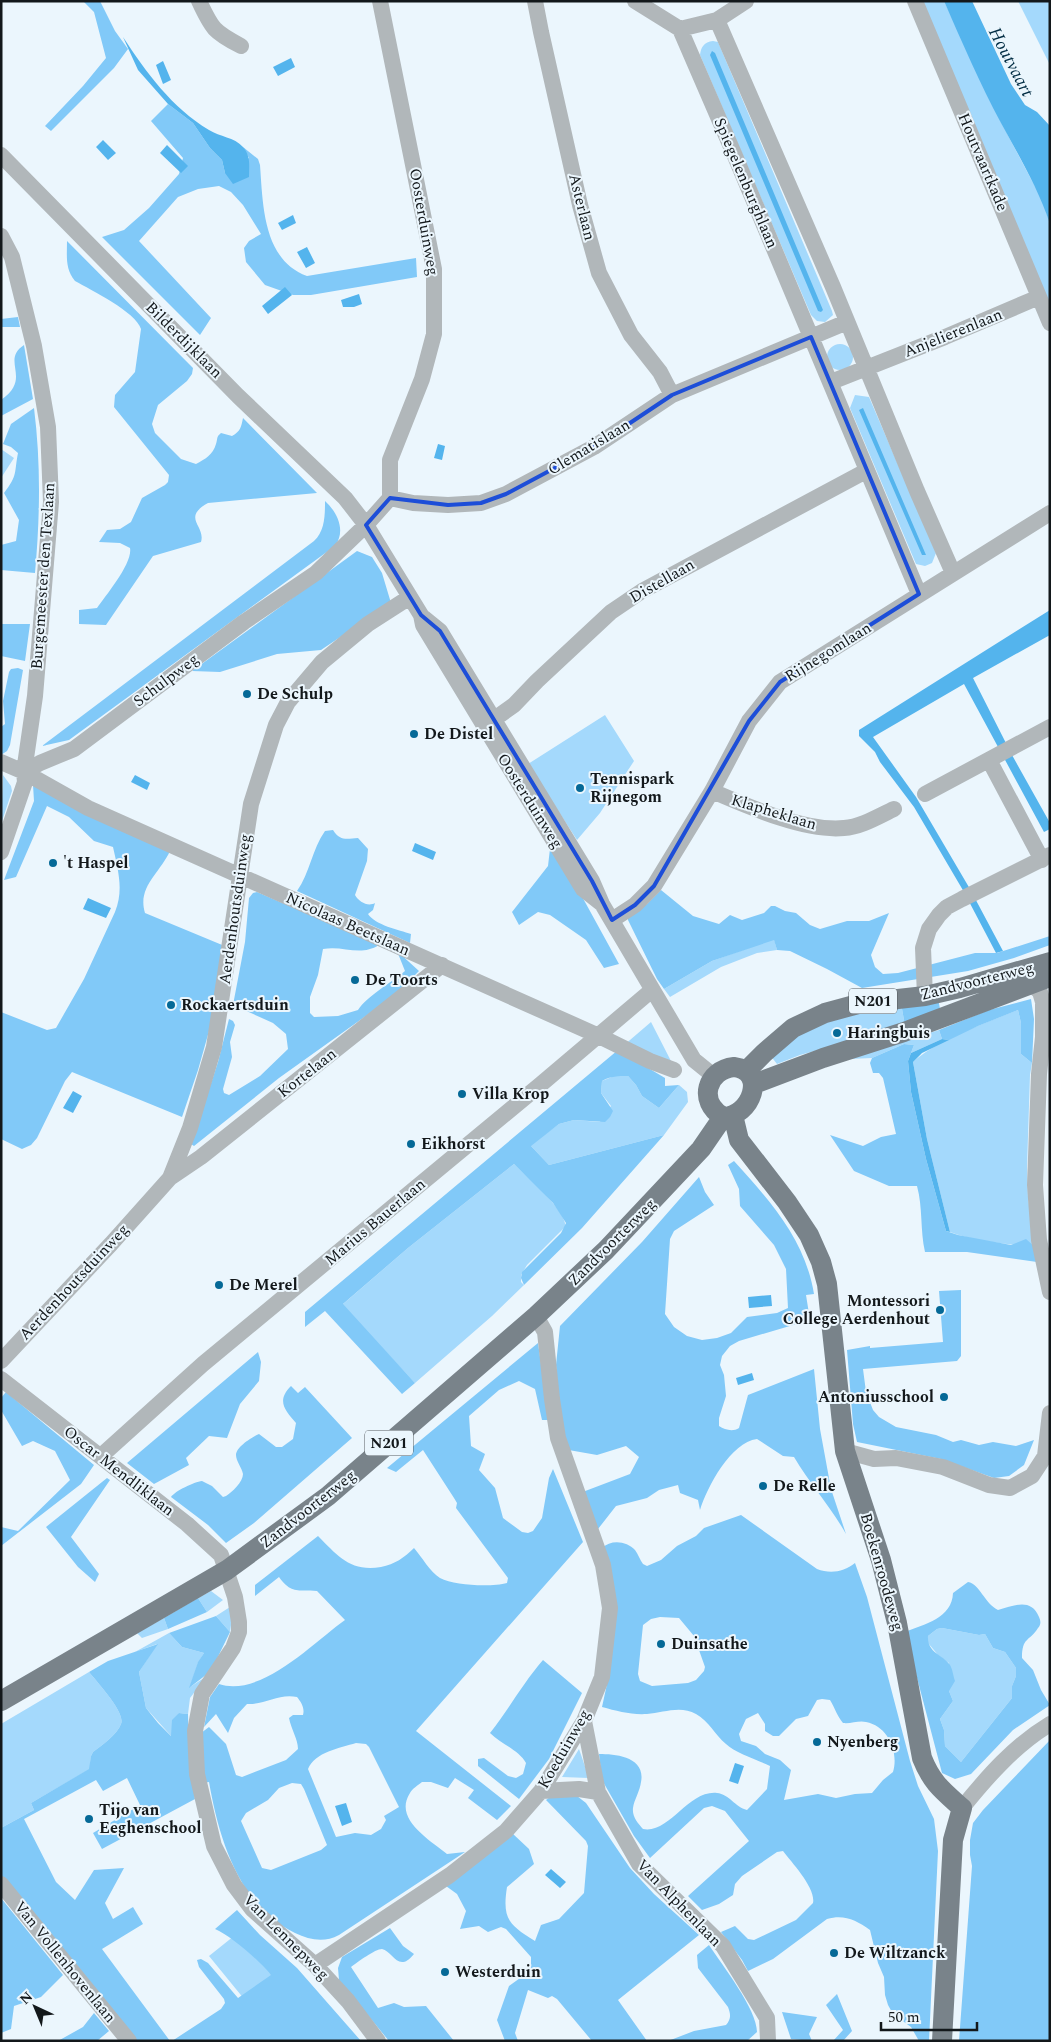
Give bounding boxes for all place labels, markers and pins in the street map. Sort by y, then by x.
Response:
place label: De Schulp [257,682,333,706]
marker: De Schulp [241,688,253,700]
place label: De Distel [424,722,493,746]
marker: De Distel [408,728,420,740]
place label: Tennispark Rijnegom [590,767,675,809]
marker: Tennispark Rijnegom [574,782,586,794]
place label: 't Haspel [63,851,129,875]
marker: 't Haspel [47,857,59,869]
place label: De Toorts [365,968,438,992]
marker: De Toorts [349,974,361,986]
place label: Rockaertsduin [181,993,289,1017]
marker: Rockaertsduin [165,999,177,1011]
place label: Haringbuis [847,1021,930,1045]
marker: Haringbuis [831,1027,843,1039]
place label: Villa Krop [472,1082,549,1106]
marker: Villa Krop [456,1088,468,1100]
place label: Eikhorst [421,1132,485,1156]
marker: Eikhorst [405,1138,417,1150]
place label: De Merel [229,1273,298,1297]
marker: De Merel [213,1279,225,1291]
place label: Montessori College Aerdenhout [783,1289,930,1331]
marker: Montessori College Aerdenhout [934,1304,946,1316]
place label: Antoniusschool [818,1385,934,1409]
marker: Antoniusschool [938,1391,950,1403]
place label: De Relle [773,1474,836,1498]
marker: De Relle [757,1480,769,1492]
place label: Duinsathe [671,1632,748,1656]
marker: Duinsathe [655,1638,667,1650]
place label: Nyenberg [827,1730,898,1754]
marker: Nyenberg [811,1736,823,1748]
place label: Tijo van Eeghenschool [99,1798,202,1840]
marker: Tijo van Eeghenschool [83,1813,95,1825]
place label: De Wiltzanck [844,1941,946,1965]
marker: De Wiltzanck [828,1947,840,1959]
place label: Westerduin [455,1960,541,1984]
marker: Westerduin [439,1966,451,1978]

